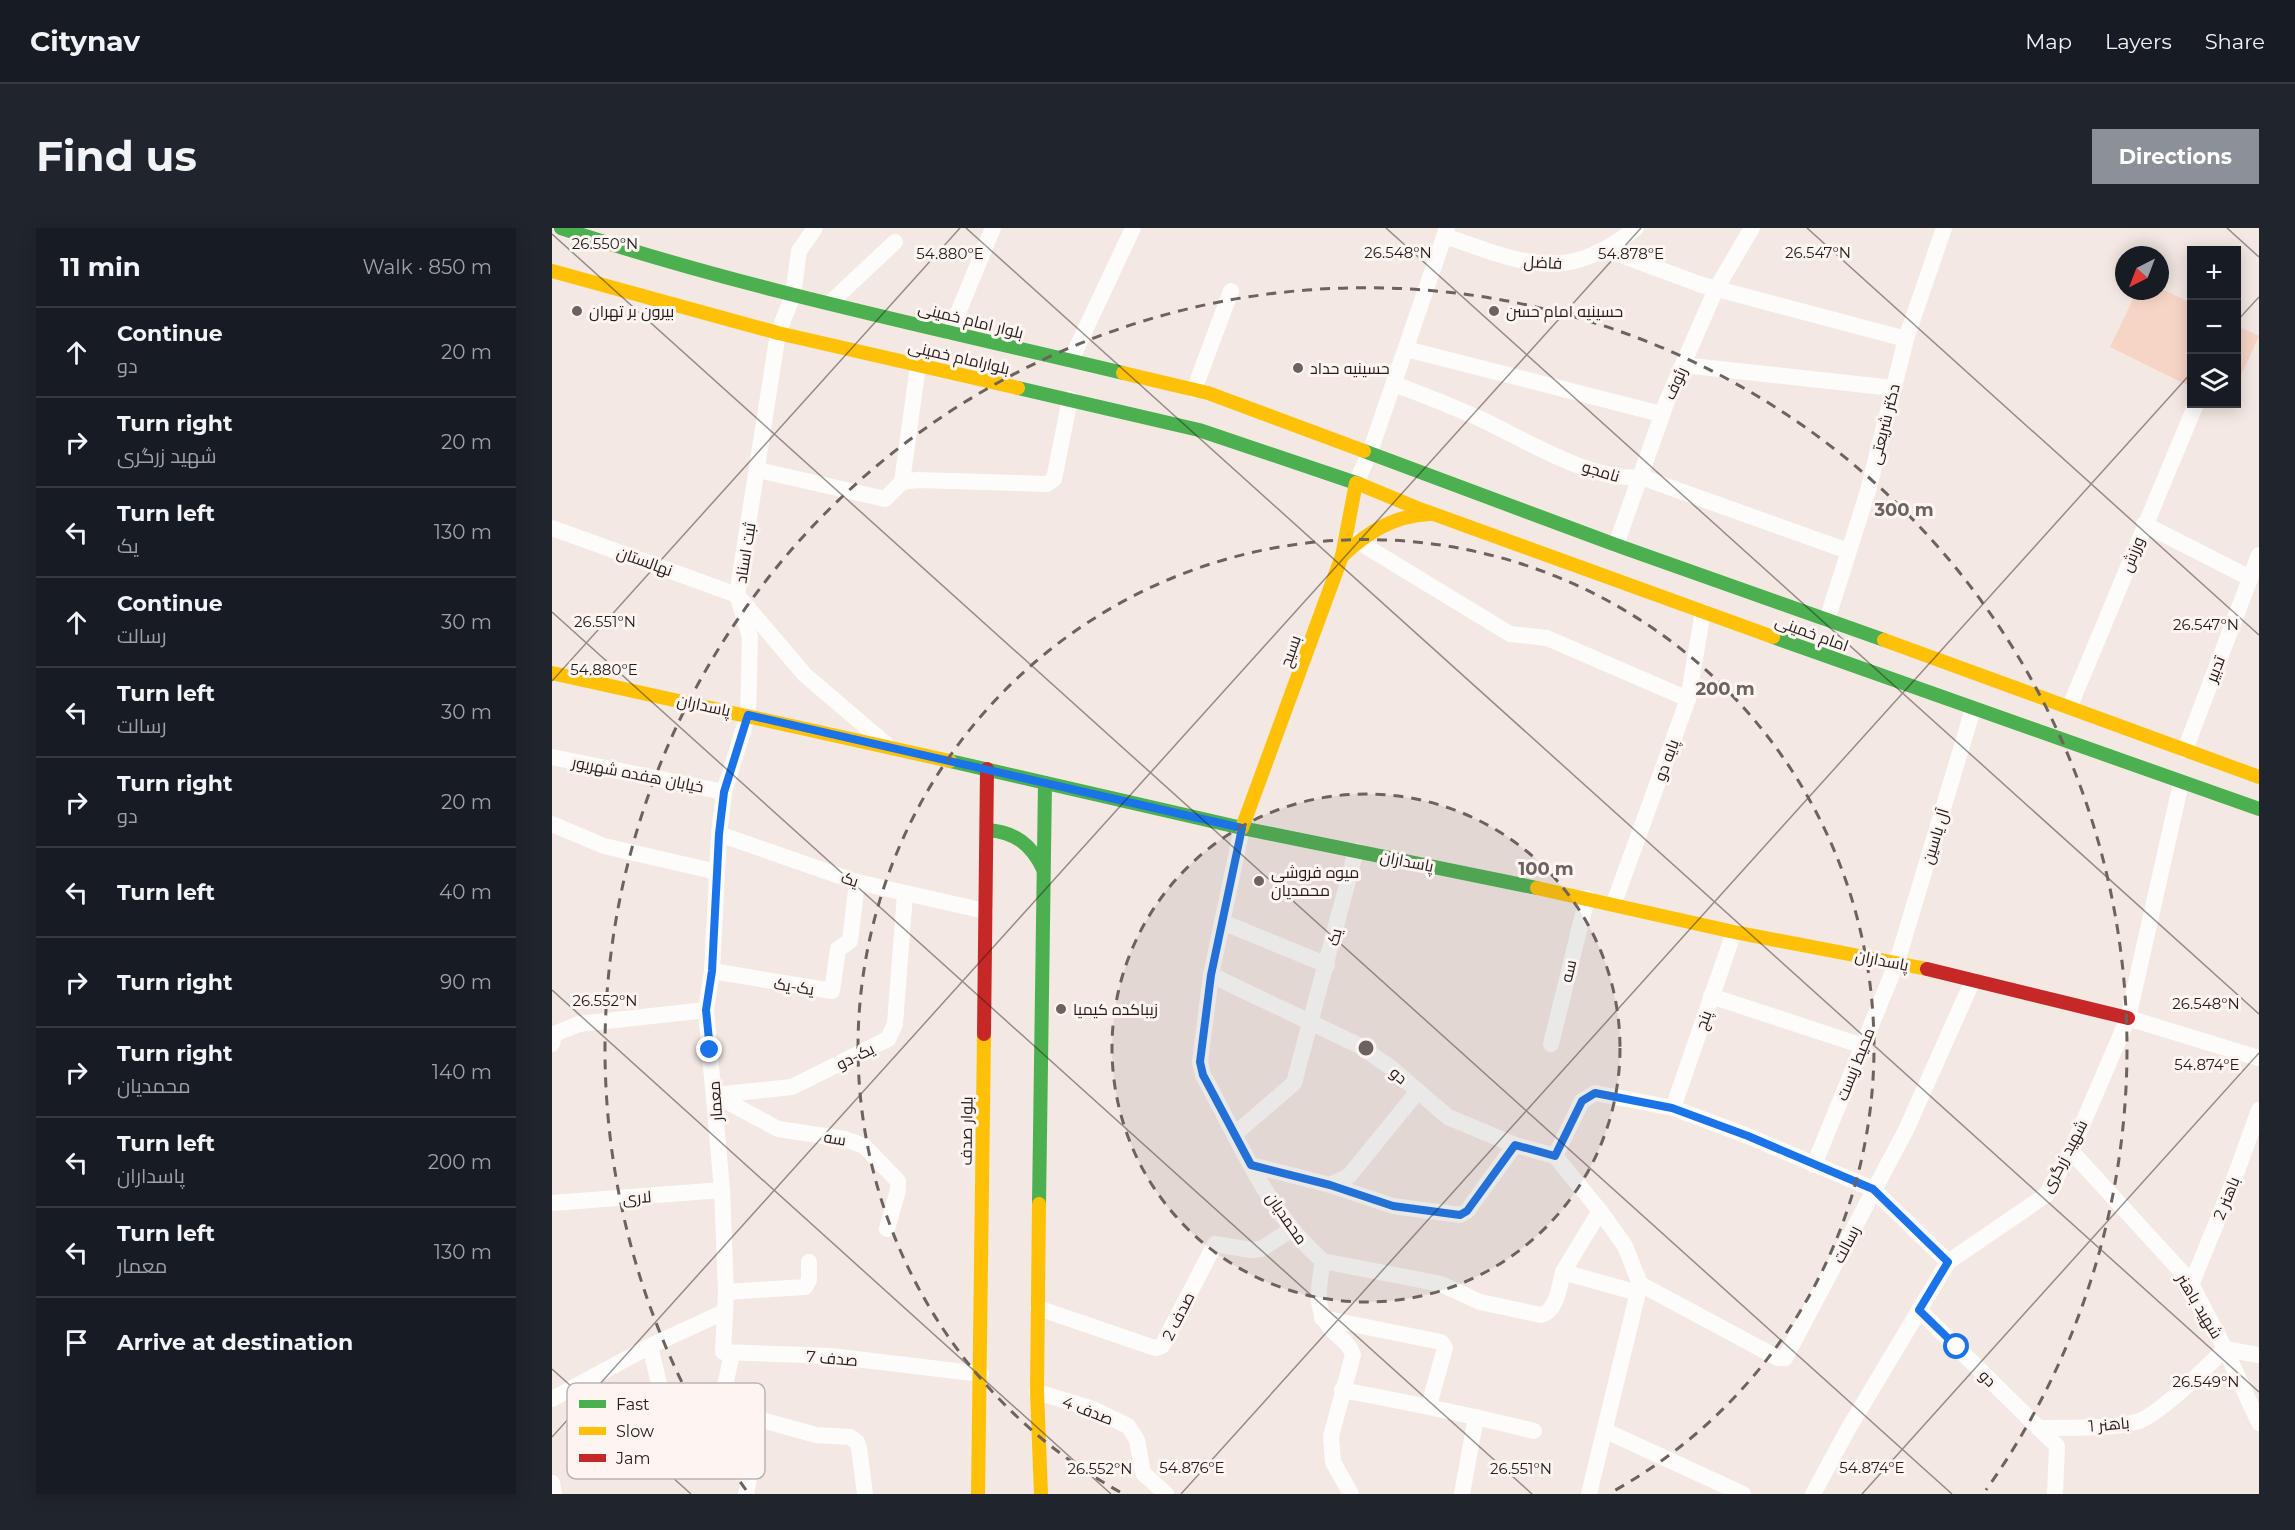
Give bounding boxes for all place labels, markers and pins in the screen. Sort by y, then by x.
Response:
place label: بیرون بر تهران [589,302,674,322]
place label: حسینیه امام حسن [1506,302,1623,323]
marker: بیرون بر تهران [570,304,584,318]
marker: حسینیه امام حسن [1487,304,1501,318]
place label: حسینیه حداد [1310,359,1390,378]
marker: حسینیه حداد [1291,361,1305,375]
place label: میوه فروشی محمدیان [1271,863,1359,901]
marker: میوه فروشی محمدیان [1252,874,1266,888]
place label: زیباکده کیمیا [1073,1000,1158,1019]
marker: زیباکده کیمیا [1054,1002,1068,1016]
centre of rings [1356,1038,1376,1058]

